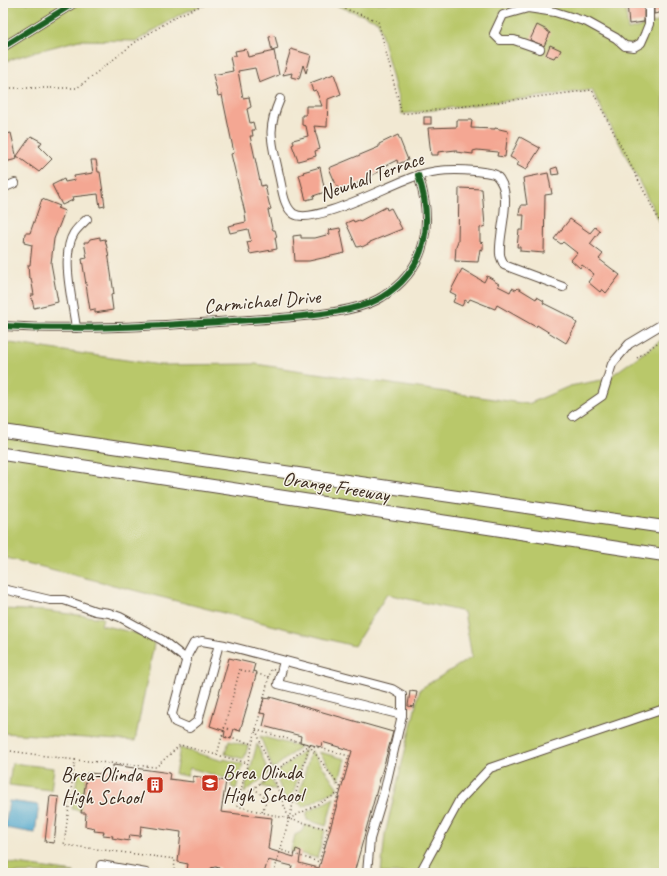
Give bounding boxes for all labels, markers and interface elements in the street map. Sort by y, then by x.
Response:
street label: Newhall Terrace [316,146,428,207]
street label: Carmichael Drive [203,284,323,319]
street label: Orange Freeway [281,466,393,508]
place label: Brea Olinda High School [223,760,307,808]
place label: Brea-Olinda High School [61,762,146,810]
school or university icon: Brea Olinda High School [200,773,220,793]
building icon: Brea-Olinda High School [145,775,165,795]

